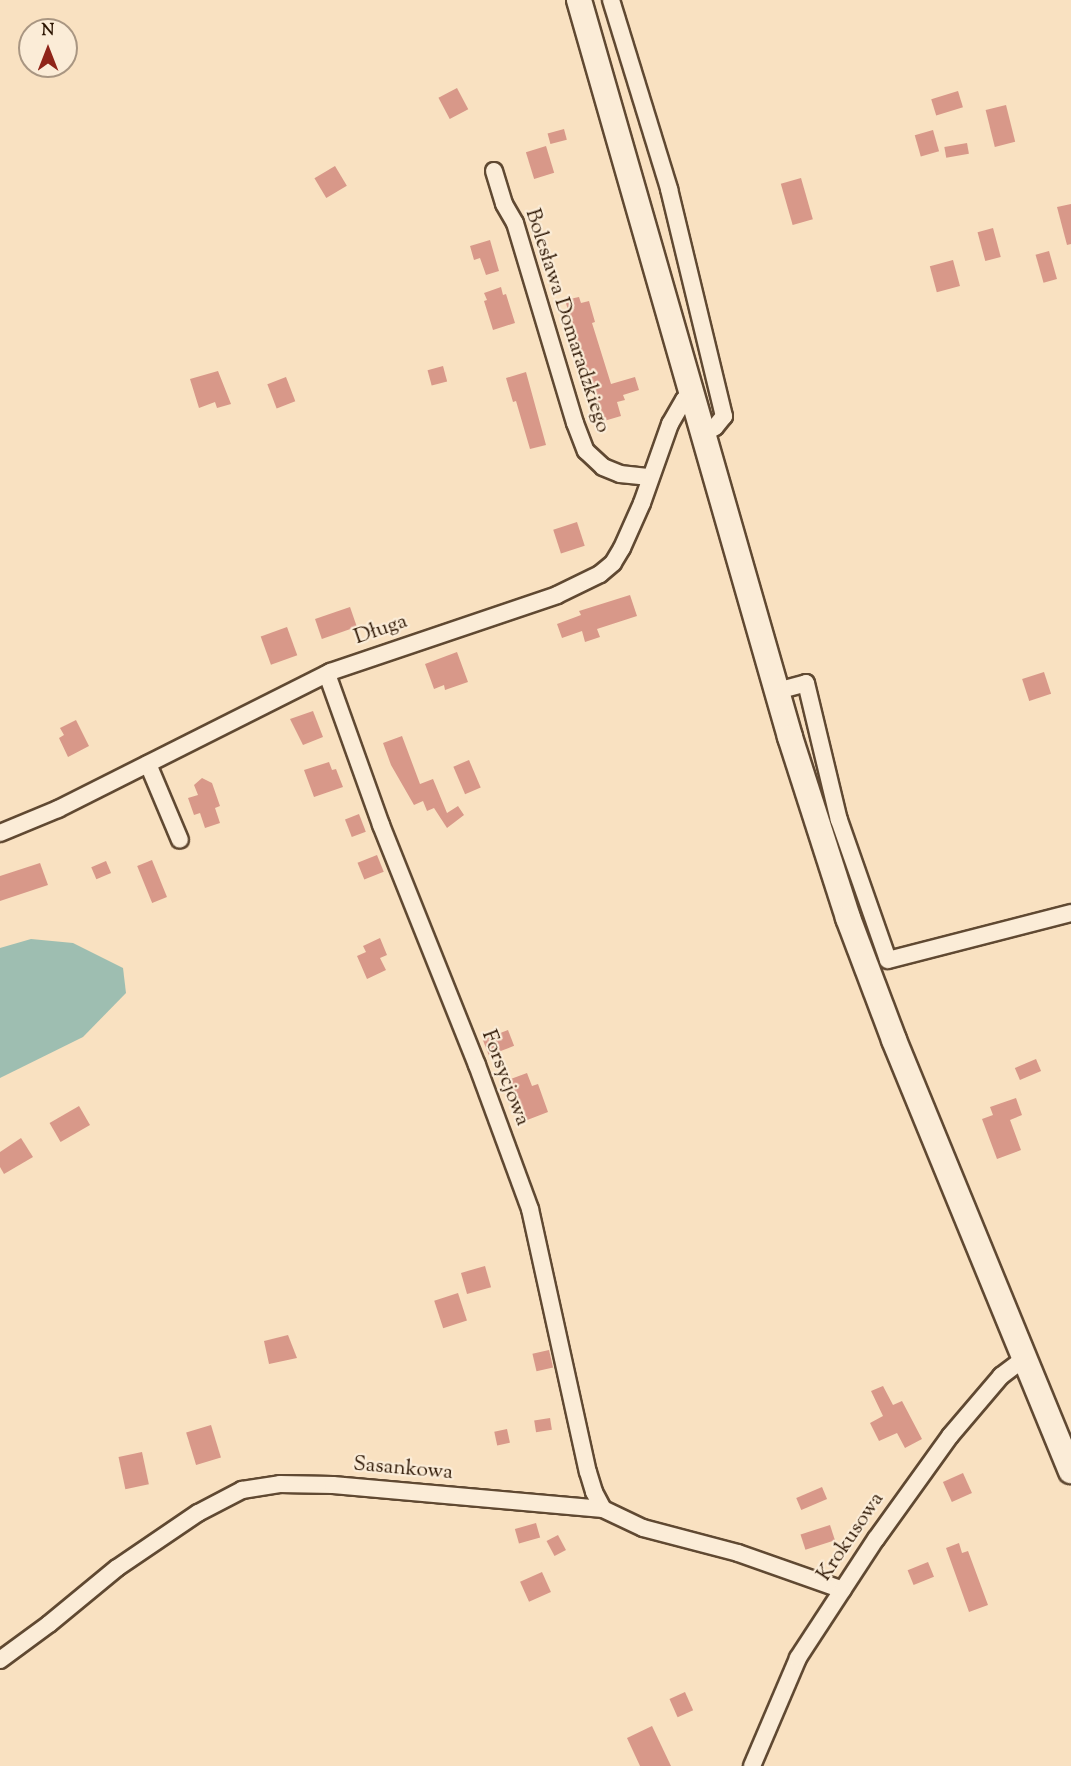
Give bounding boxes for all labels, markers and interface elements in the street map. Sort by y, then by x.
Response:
north arrow [18,18,78,78]
text: N [42,20,54,43]
street label: Bolesława Domaradzkiego [519,206,615,436]
street label: Długa [351,609,411,651]
street label: Forsycjowa [475,1027,535,1129]
street label: Sasankowa [352,1452,454,1486]
street label: Krokusowa [812,1488,890,1586]

